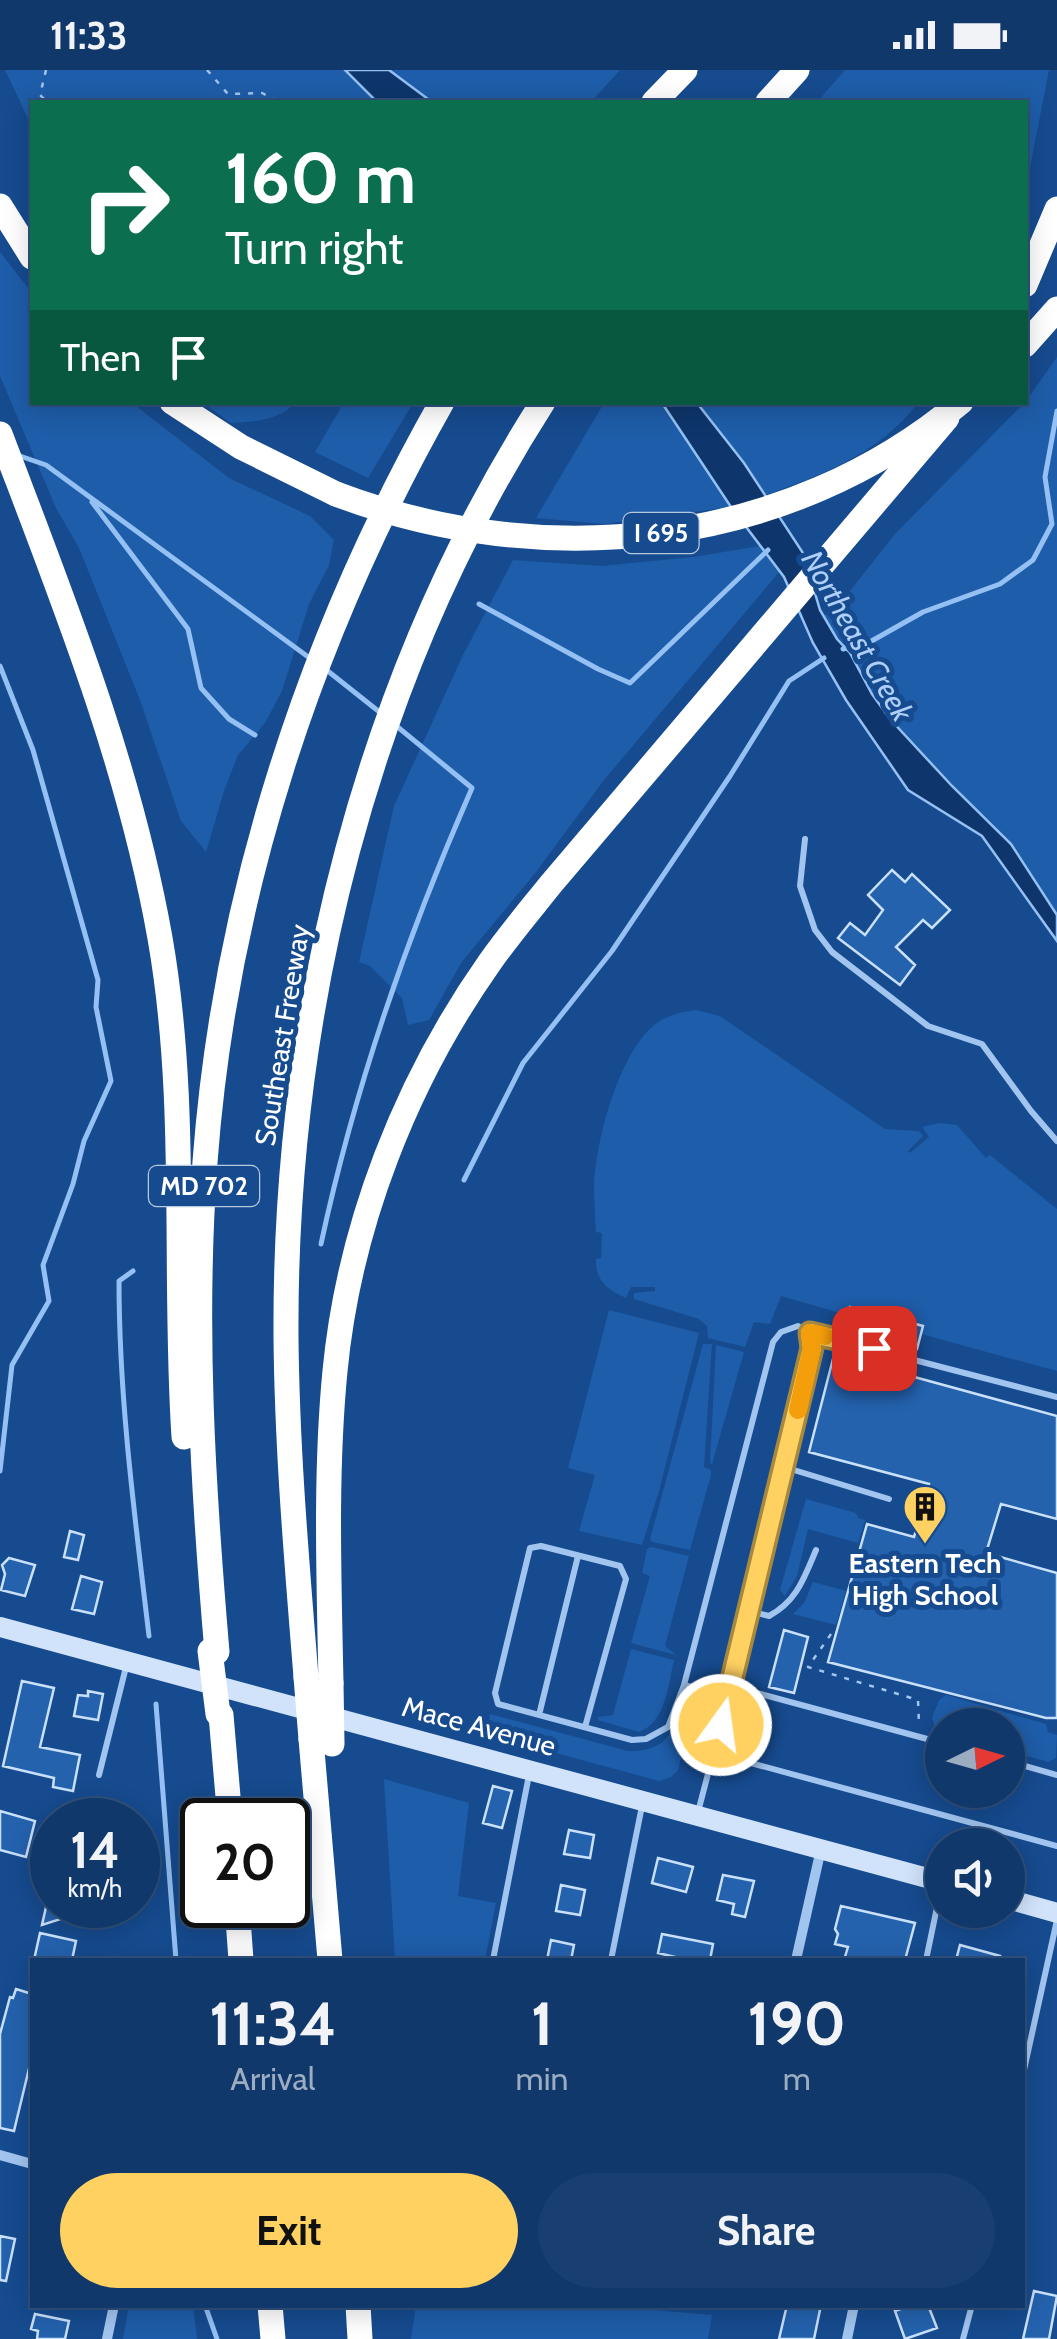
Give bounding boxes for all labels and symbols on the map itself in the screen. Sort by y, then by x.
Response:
road number: I 695 [624,513,698,553]
water label: Northeast Creek [794,544,922,729]
street label: Southeast Freeway [248,922,316,1148]
road number: MD 702 [149,1166,259,1206]
pin [832,1306,917,1391]
building icon: Eastern Tech High School [902,1484,948,1545]
place label: Eastern Tech High School [849,1546,1001,1612]
position arrow [669,1673,773,1777]
street label: Mace Avenue [398,1689,560,1763]
north arrow [925,1708,1025,1808]
speed limit sign: 20 [180,1798,310,1928]

